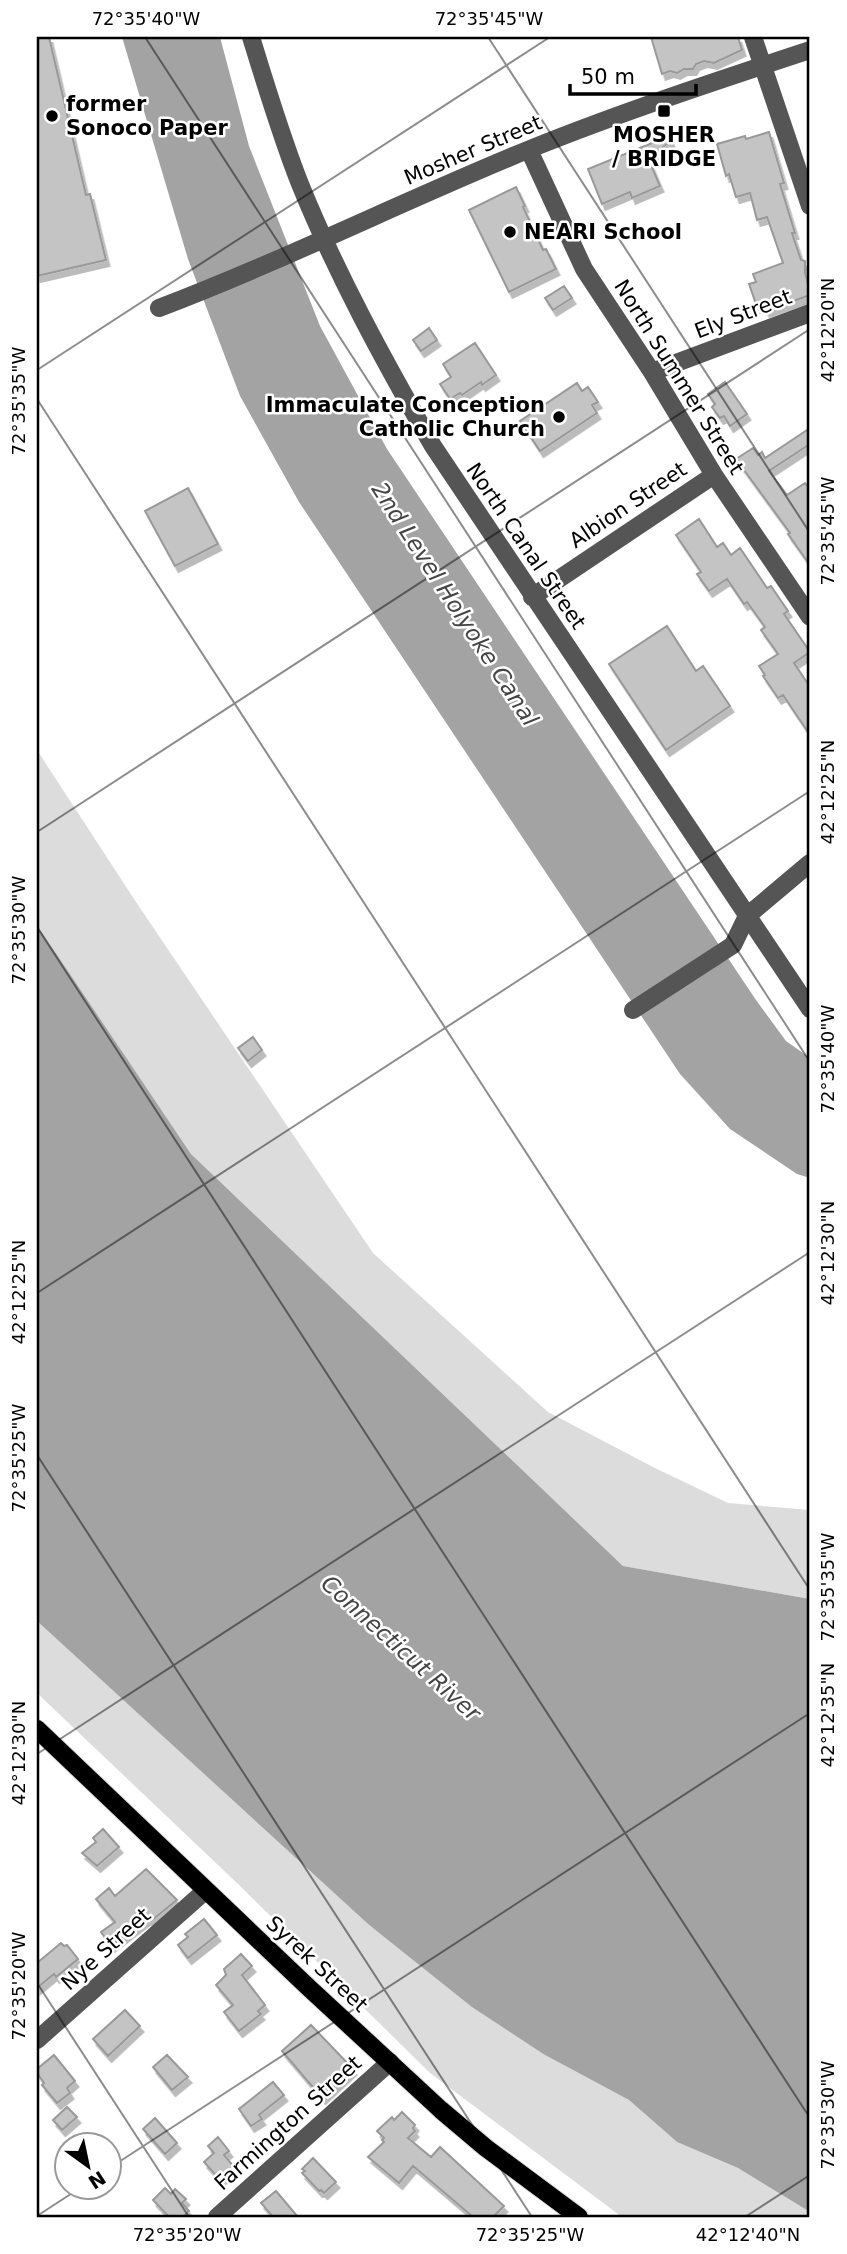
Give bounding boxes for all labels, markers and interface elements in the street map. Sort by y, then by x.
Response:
text: 72°35'40"W [92,8,201,29]
text: 72°35'45"W [435,8,544,29]
scale bar [570,52,696,96]
text: 50 m [581,65,635,89]
place label: former Sonoco Paper [66,92,228,140]
marker: MOSHER / BRIDGE [656,103,672,119]
marker: former Sonoco Paper [44,108,60,124]
street label: Mosher Street [401,110,545,190]
place label: MOSHER / BRIDGE [612,123,716,171]
place label: NEARI School [524,220,682,244]
marker: NEARI School [502,224,518,240]
street label: North Summer Street [609,275,749,479]
text: 42°12'20"N [817,278,838,382]
street label: Ely Street [691,285,795,343]
text: 72°35'35"W [8,346,29,455]
place label: Immaculate Conception Catholic Church [266,393,545,441]
marker: Immaculate Conception Catholic Church [551,409,567,425]
street label: Albion Street [565,457,691,553]
street label: North Canal Street [461,458,591,634]
text: 72°35'45"W [817,476,838,585]
water label: 2nd Level Holyoke Canal [366,477,544,731]
text: 42°12'25"N [817,740,838,844]
text: 72°35'30"W [8,875,29,984]
text: 72°35'40"W [817,1004,838,1113]
text: 42°12'30"N [817,1201,838,1305]
text: 42°12'25"N [8,1240,29,1344]
text: 72°35'25"W [8,1403,29,1512]
text: 72°35'35"W [817,1532,838,1641]
water label: Connecticut River [316,1570,487,1727]
text: 42°12'35"N [817,1663,838,1767]
text: 42°12'30"N [8,1701,29,1805]
street label: Nye Street [57,1903,155,1995]
street label: Syrek Street [261,1911,373,2017]
text: 72°35'20"W [8,1931,29,2040]
street label: Farmington Street [210,2051,366,2195]
text: 72°35'30"W [817,2060,838,2169]
north arrow [52,2132,122,2202]
text: N [85,2167,110,2194]
text: 72°35'20"W [133,2224,242,2245]
text: 72°35'25"W [476,2224,585,2245]
text: 42°12'40"N [696,2224,800,2245]

